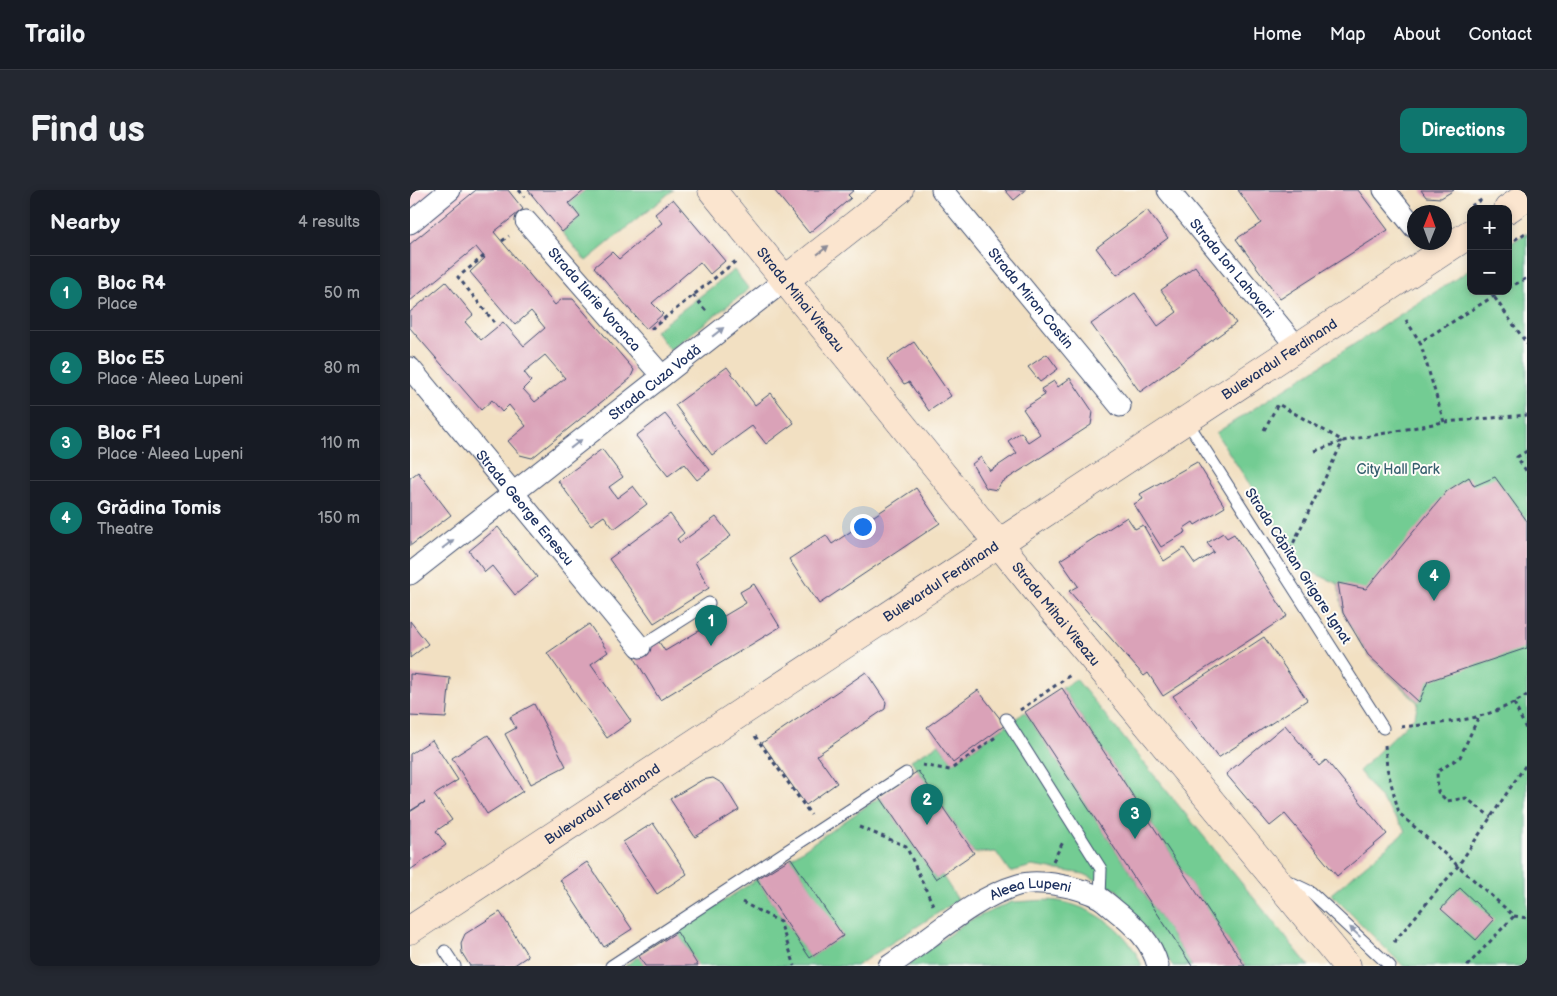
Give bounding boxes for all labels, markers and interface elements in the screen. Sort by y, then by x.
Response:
text: Trailo [25,20,85,49]
text: Home [1253,24,1302,45]
text: Map [1330,24,1366,45]
text: About [1394,24,1441,45]
text: Contact [1469,24,1532,45]
button: Directions [1400,108,1527,153]
text: Find us [30,109,145,152]
north arrow [1407,205,1452,250]
map controls [1467,205,1512,295]
button: + [1467,205,1512,250]
text: Nearby [50,210,120,235]
text: 4 results [298,213,360,232]
street label: Strada Ion Lahovari [1186,215,1278,321]
street label: Strada Ilarie Voronca [545,244,645,354]
street label: Strada Mihai Viteazu [753,244,848,355]
one-way arrow [816,244,829,255]
street label: Strada Miron Costin [985,244,1078,352]
button: − [1467,250,1512,295]
text: Bloc R4 [97,272,166,295]
text: 1 [63,284,69,303]
text: 50 m [324,284,360,303]
text: Place [97,295,138,314]
street label: Bulevardul Ferdinand [1218,315,1340,403]
one-way arrow [711,327,724,338]
street label: Strada Cuza Vodă [605,341,704,423]
text: Bloc E5 [97,347,165,370]
text: 2 [61,359,71,378]
text: 80 m [324,359,360,378]
text: Place · Aleea Lupeni [97,370,243,389]
text: Bloc F1 [97,422,161,445]
text: 3 [61,434,71,453]
text: 110 m [321,434,360,453]
one-way arrow [569,438,582,449]
text: Place · Aleea Lupeni [97,445,243,464]
street label: Strada George Enescu [473,446,578,569]
park label: City Hall Park [1357,461,1440,478]
street label: Strada Căpitan Grigore Ignat [1241,485,1355,648]
text: Grădina Tomis [97,497,221,520]
text: 4 [61,509,71,528]
text: 150 m [318,509,360,528]
your location [850,514,876,540]
text: Theatre [97,520,153,539]
street label: Bulevardul Ferdinand [880,537,1002,625]
one-way arrow [441,539,455,549]
street label: Strada Mihai Viteazu [1008,558,1104,669]
pin: 4 [1418,560,1450,601]
pin: 1 [695,605,727,646]
street label: Bulevardul Ferdinand [541,760,663,848]
pin: 2 [911,784,943,825]
pin: 3 [1119,798,1151,839]
street label: Aleea Lupeni [987,874,1073,904]
one-way arrow [1349,926,1361,938]

